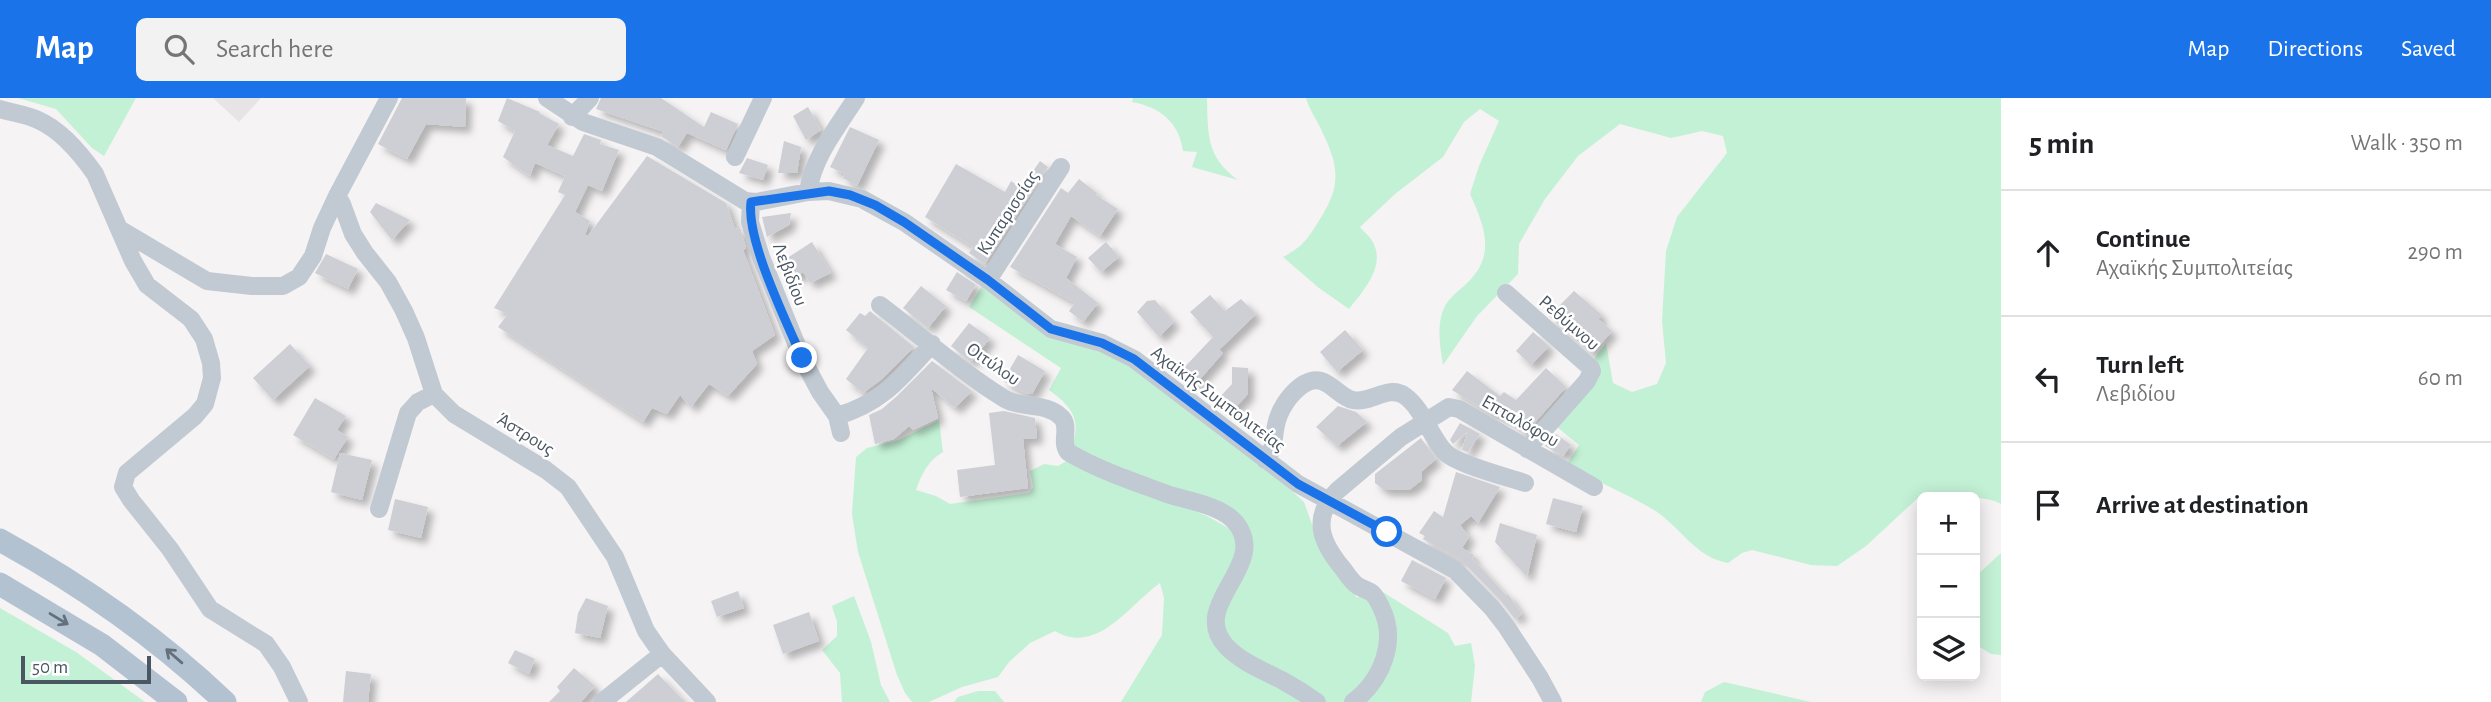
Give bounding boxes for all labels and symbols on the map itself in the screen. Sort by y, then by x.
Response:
street label: Κυπαρισσίας [974,167,1043,259]
street label: Λεβιδίου [769,240,810,309]
street label: Ρεθύμνου [1535,292,1603,354]
street label: Οιτύλου [963,339,1023,389]
route end [786,342,817,373]
street label: Αχαϊκής Συμπολιτείας [1147,343,1289,456]
street label: Επταλόφου [1478,392,1562,451]
street label: Άστρους [493,409,557,459]
route start [1371,516,1402,547]
one-way arrow [48,612,68,626]
one-way arrow [166,648,184,664]
scale bar [21,653,150,685]

